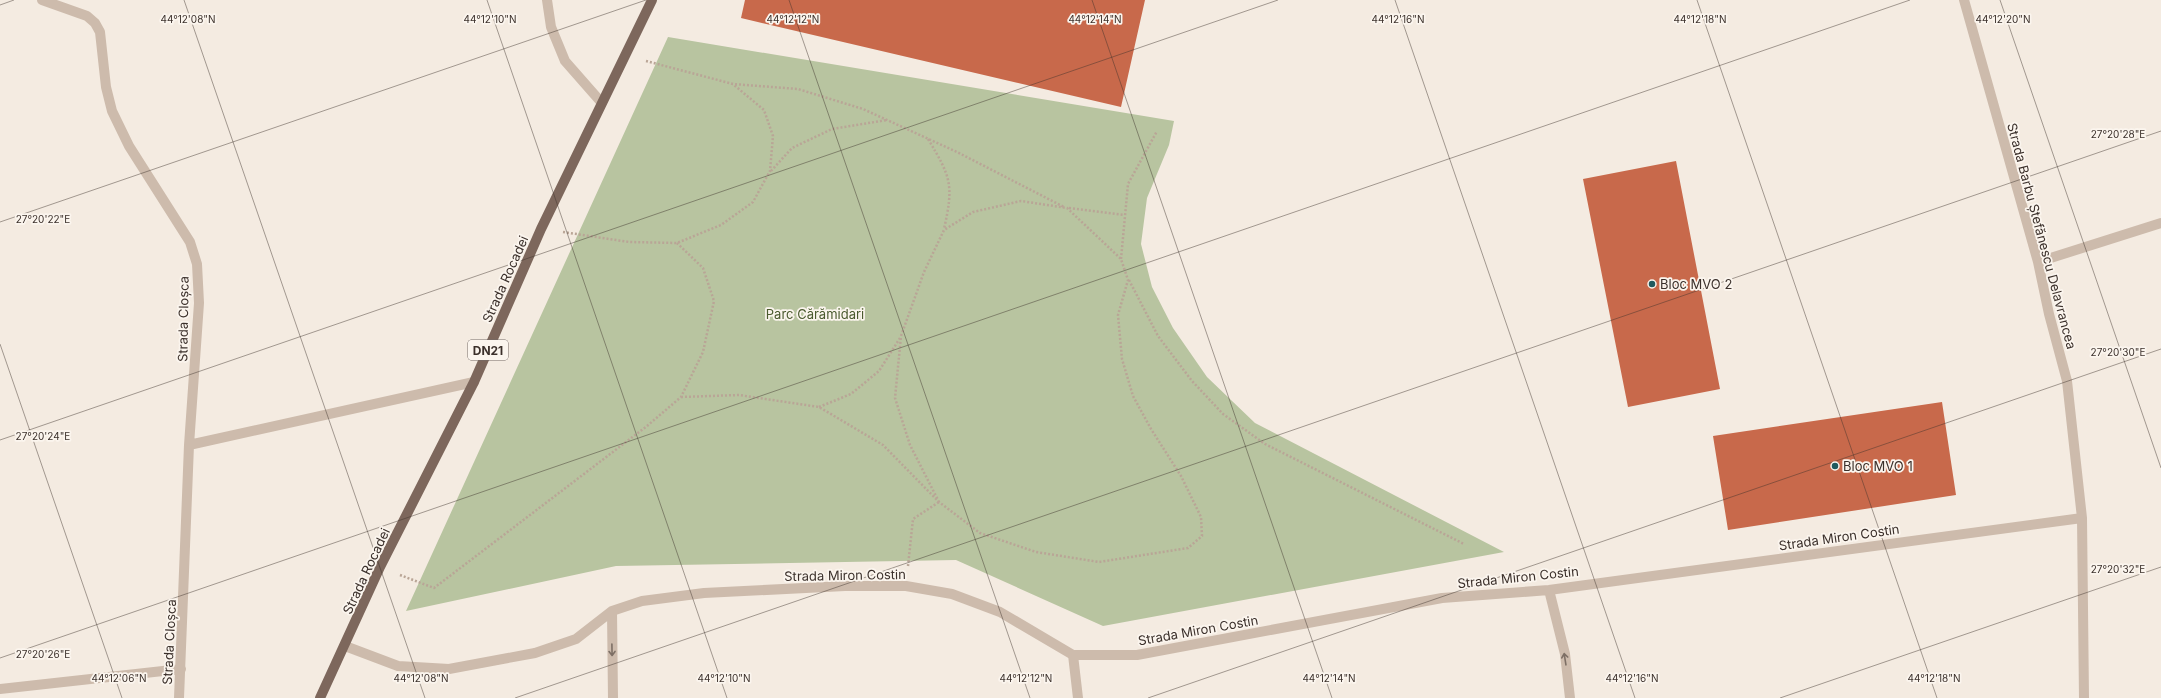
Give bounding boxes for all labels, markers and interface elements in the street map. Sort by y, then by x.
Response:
text: 44°12'08"N [160,13,216,25]
text: 44°12'10"N [463,13,517,25]
text: 44°12'12"N [767,13,819,25]
text: 44°12'14"N [1068,13,1122,25]
text: 44°12'16"N [1372,13,1424,25]
text: 44°12'18"N [1674,13,1726,25]
text: 44°12'20"N [1975,13,2031,25]
street label: Strada Barbu Ștefănescu Delavrancea [2003,121,2080,351]
text: 27°20'28"E [2091,128,2145,140]
text: 27°20'22"E [16,213,70,225]
street label: Strada Rocadei [479,233,531,325]
street label: Strada Cloșca [174,276,192,362]
place label: Bloc MVO 2 [1660,276,1732,292]
marker: Bloc MVO 2 [1647,279,1657,289]
park label: Parc Cărămidari [766,306,864,322]
road number: DN21 [468,340,508,360]
text: 27°20'30"E [2091,346,2145,358]
text: 27°20'24"E [16,430,70,442]
place label: Bloc MVO 1 [1843,458,1913,474]
marker: Bloc MVO 1 [1830,461,1840,471]
street label: Strada Miron Costin [1778,521,1900,553]
street label: Strada Rocadei [339,525,393,617]
street label: Strada Miron Costin [1457,563,1579,591]
text: 27°20'32"E [2091,563,2145,575]
street label: Strada Miron Costin [784,566,906,584]
street label: Strada Cloșca [159,599,179,685]
street label: Strada Miron Costin [1137,612,1259,648]
one-way arrow [609,643,616,656]
text: 27°20'26"E [16,648,70,660]
one-way arrow [1561,653,1569,666]
text: 44°12'06"N [91,672,147,684]
text: 44°12'08"N [393,672,449,684]
text: 44°12'10"N [697,672,751,684]
text: 44°12'12"N [1000,672,1052,684]
text: 44°12'14"N [1302,672,1356,684]
text: 44°12'16"N [1606,672,1658,684]
text: 44°12'18"N [1908,672,1960,684]

